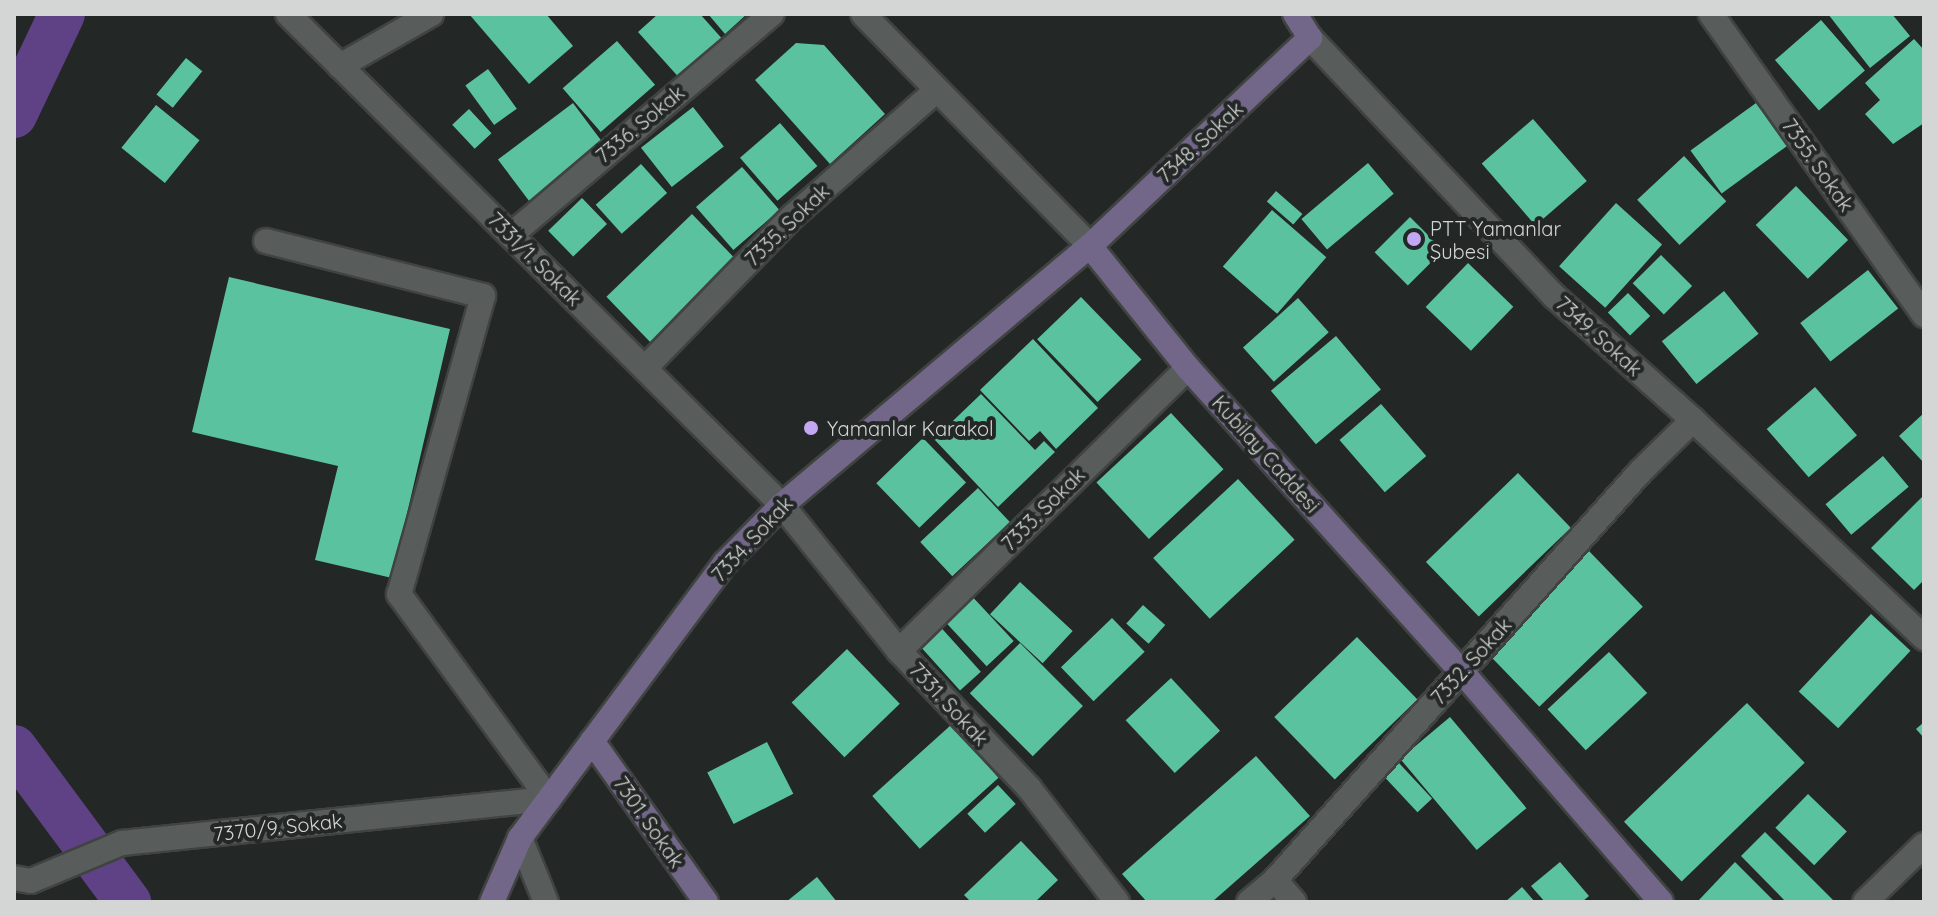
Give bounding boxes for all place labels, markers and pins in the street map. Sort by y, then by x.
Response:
place label: PTT Yamanlar Şubesi [1430,216,1561,263]
marker: PTT Yamanlar Şubesi [1405,230,1423,248]
place label: Yamanlar Karakol [827,416,994,440]
marker: Yamanlar Karakol [802,419,820,437]

